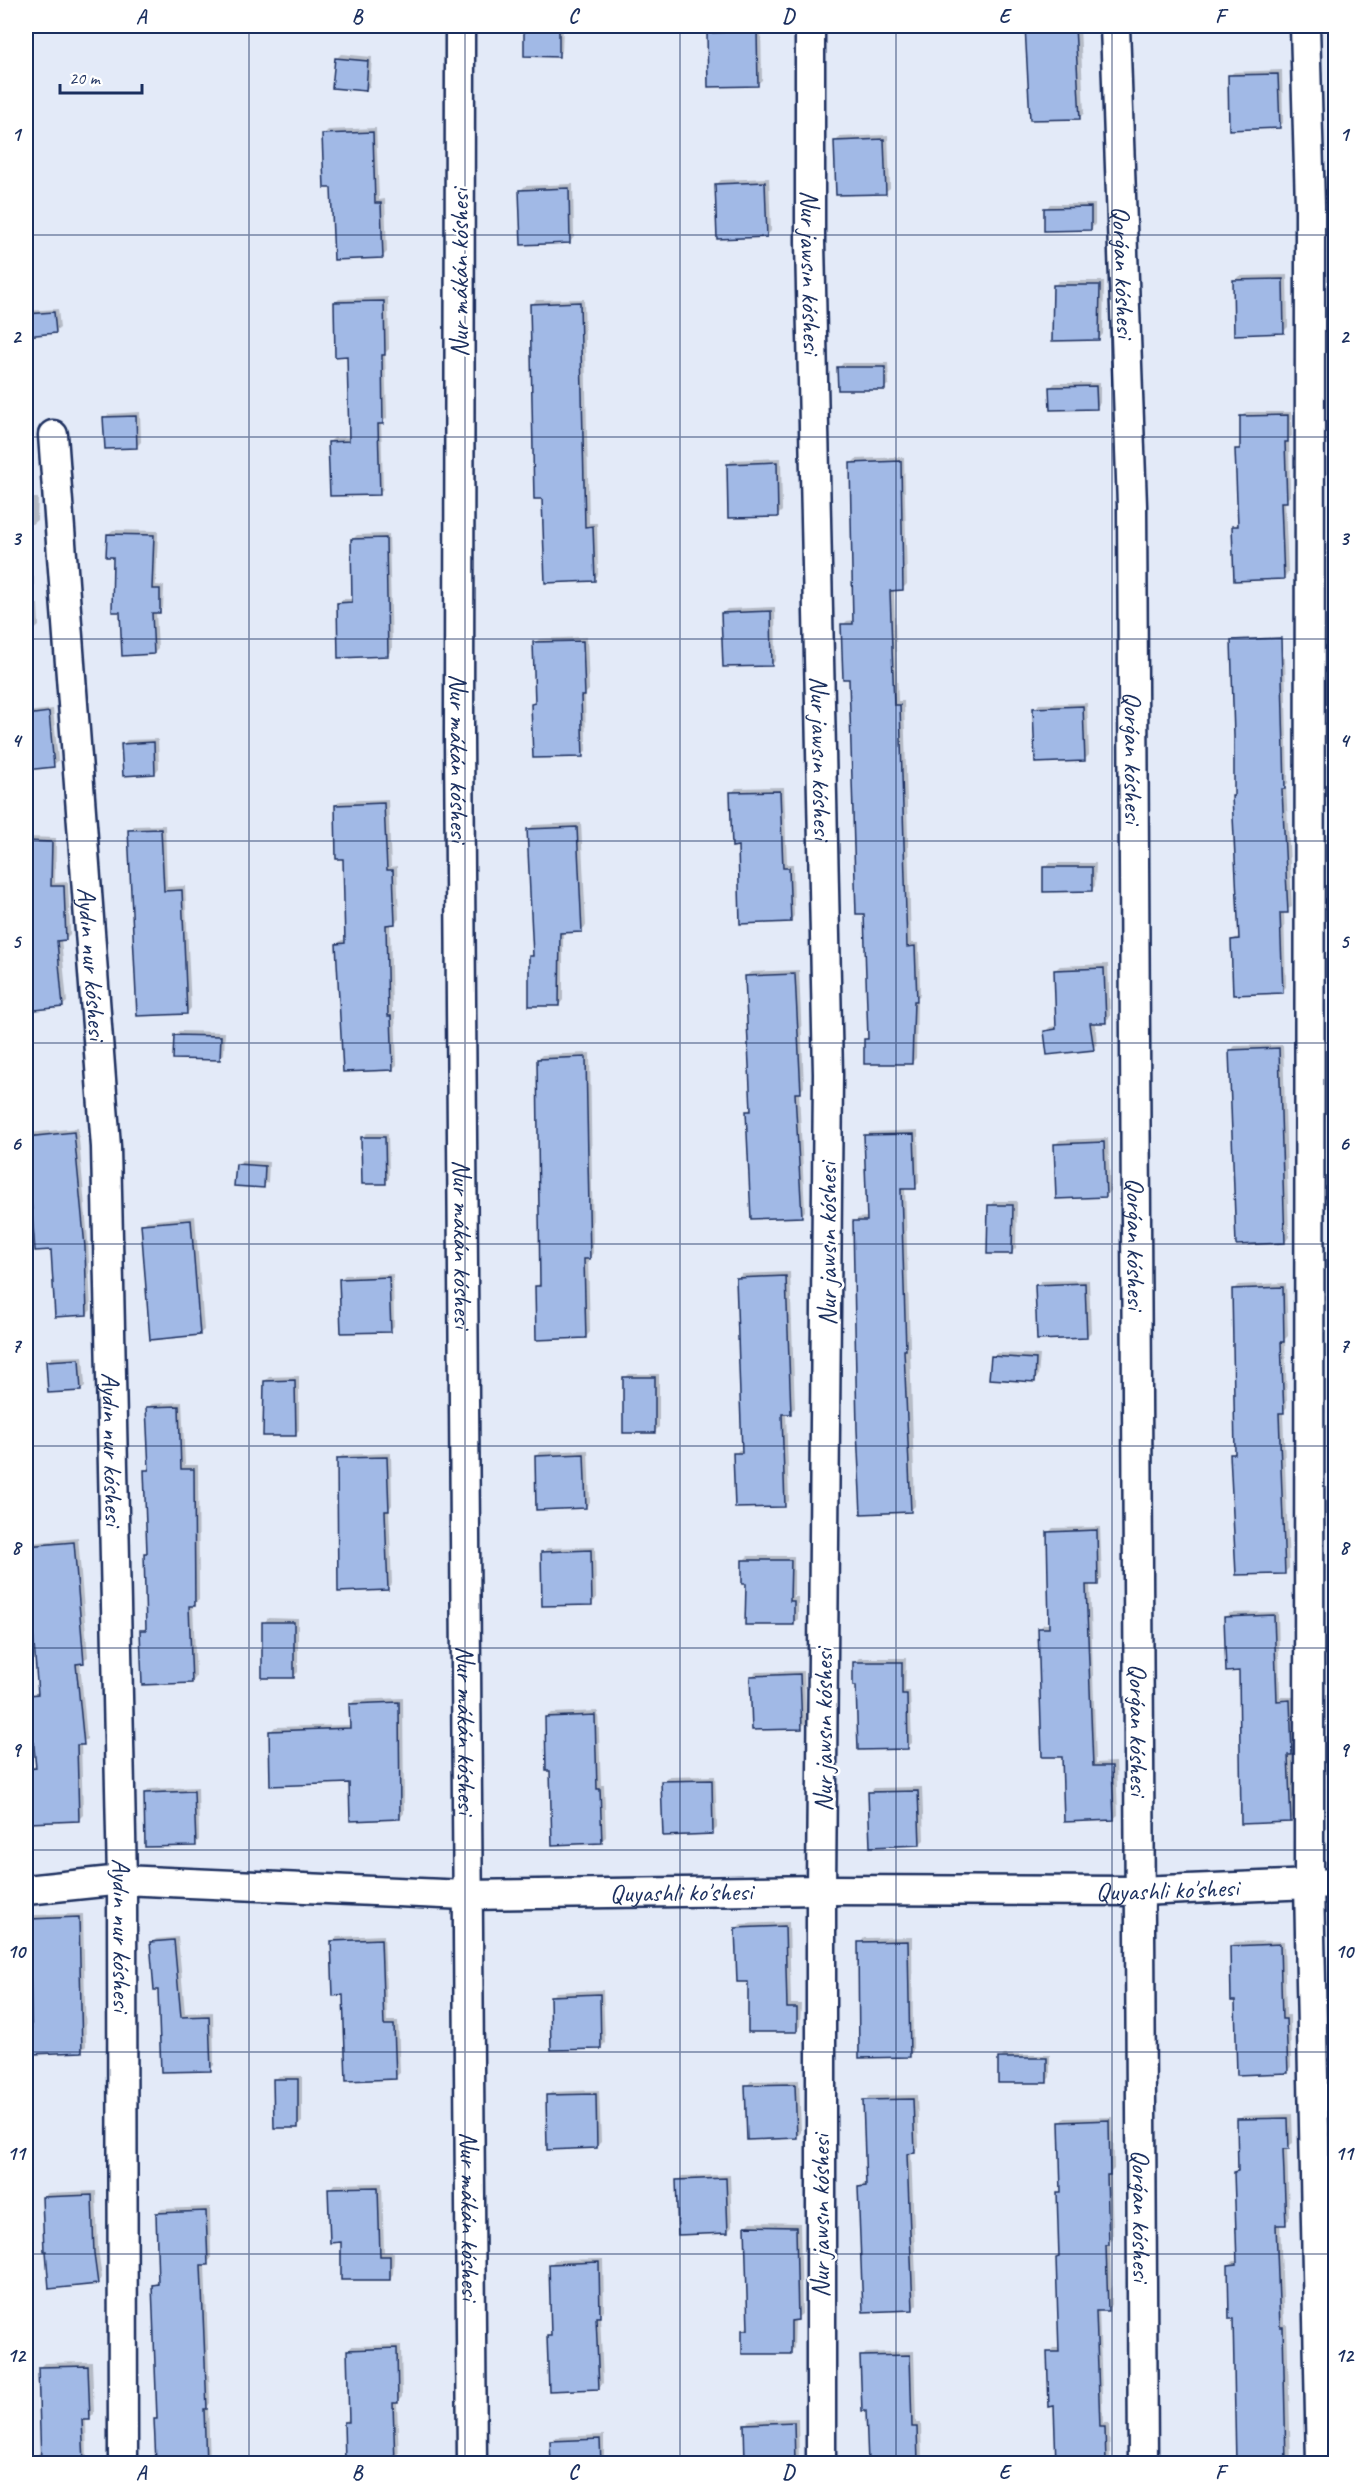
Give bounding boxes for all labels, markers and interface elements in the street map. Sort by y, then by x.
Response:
text: A [136,4,148,29]
text: B [352,4,364,29]
text: C [568,4,580,29]
text: D [782,4,796,29]
text: E [999,4,1013,29]
text: F [1215,4,1229,29]
scale bar [60,57,142,95]
text: 20 m [69,67,102,89]
text: 1 [12,122,23,147]
text: 1 [1340,122,1351,147]
street label: Nur mákán kóshesi [443,186,476,357]
street label: Nur jawsın kóshesi [794,190,829,357]
street label: Qorǵan kóshesi [1105,205,1143,341]
text: 2 [12,324,23,349]
text: 2 [1340,324,1351,349]
text: 3 [12,526,23,551]
text: 3 [1340,526,1351,551]
street label: Nur mákán kóshesi [442,674,476,846]
street label: Nur jawsın kóshesi [803,676,839,843]
street label: Qorǵan kóshesi [1117,692,1150,827]
text: 4 [12,728,24,753]
text: 4 [1340,728,1352,753]
street label: Aydın nur kóshesi [70,886,115,1044]
text: 5 [12,929,23,954]
text: 5 [1340,929,1351,954]
text: 6 [11,1131,22,1156]
text: 6 [1339,1131,1350,1156]
street label: Nur jawsın kóshesi [811,1159,844,1326]
street label: Nur mákán kóshesi [446,1160,480,1332]
street label: Qorǵan kóshesi [1119,1178,1153,1313]
text: 7 [12,1333,23,1358]
text: 7 [1340,1333,1351,1358]
street label: Aydın nur kóshesi [94,1372,131,1529]
text: 8 [12,1535,24,1560]
text: 8 [1340,1535,1352,1560]
street label: Nur jawsın kóshesi [807,1645,840,1812]
street label: Nur mákán kóshesi [449,1646,484,1818]
street label: Qorǵan kóshesi [1122,1664,1156,1799]
text: 9 [12,1737,23,1762]
text: 9 [1340,1737,1351,1762]
street label: Aydın nur kóshesi [105,1858,139,2015]
street label: Quyashli ko'shesi [1096,1870,1242,1908]
street label: Quyashli ko'shesi [609,1874,756,1909]
text: 10 [7,1939,27,1964]
text: 10 [1335,1939,1355,1964]
street label: Nur jawsın kóshesi [804,2131,837,2298]
street label: Nur mákán kóshesi [453,2132,487,2304]
text: 11 [7,2141,27,2166]
text: 11 [1335,2141,1355,2166]
street label: Qorǵan kóshesi [1125,2150,1158,2285]
text: 12 [7,2343,27,2368]
text: 12 [1335,2343,1355,2368]
text: A [136,2460,148,2485]
text: B [352,2460,364,2485]
text: C [568,2460,580,2485]
text: D [782,2460,796,2485]
text: E [999,2460,1013,2485]
text: F [1215,2460,1229,2485]

